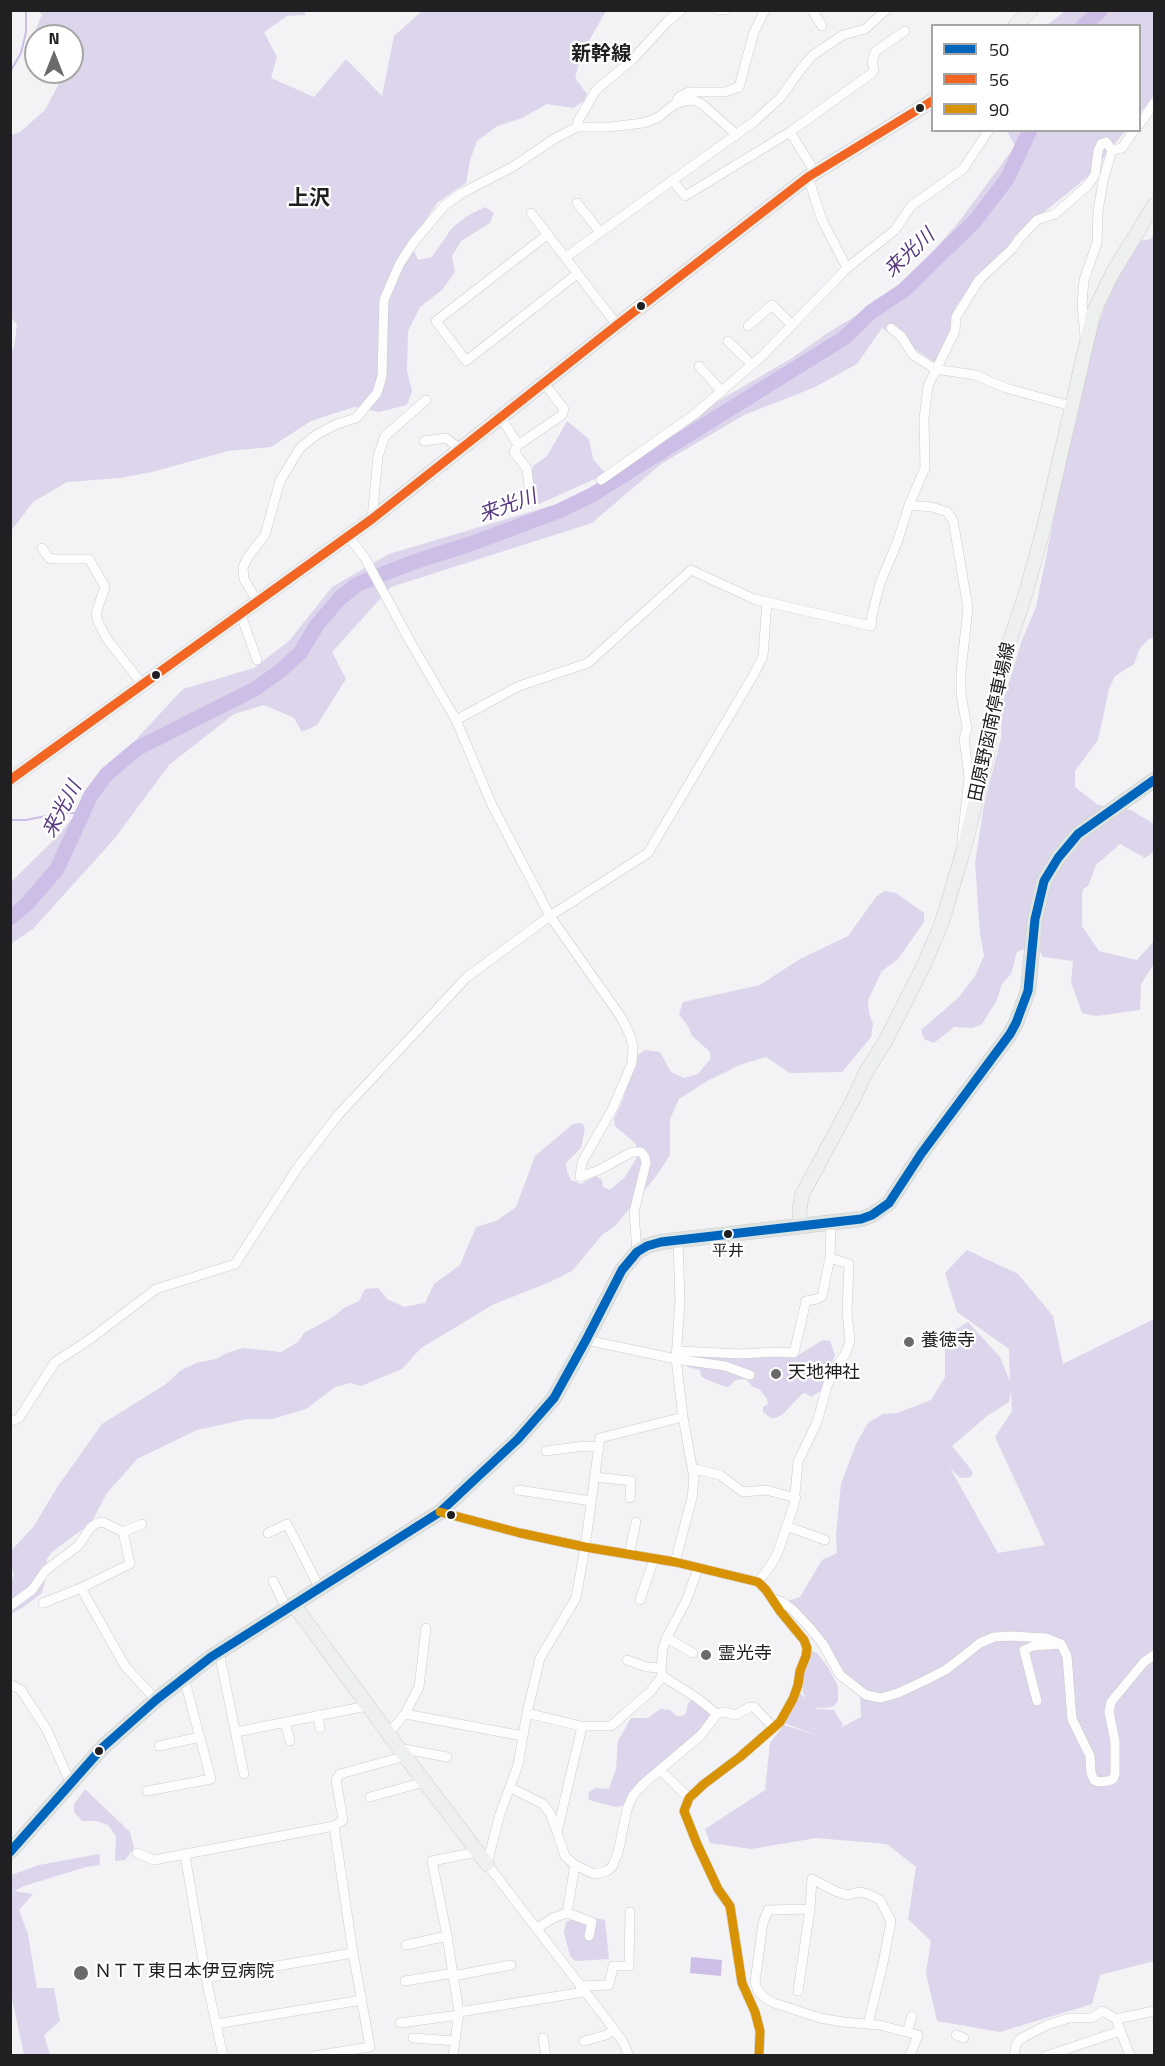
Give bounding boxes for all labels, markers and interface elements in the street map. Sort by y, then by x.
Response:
north arrow [24,24,84,84]
legend [931,24,1141,132]
text: N [48,26,60,50]
text: 50 [989,36,1009,63]
district label: 新幹線 [571,43,631,67]
text: 56 [989,66,1009,93]
text: 90 [989,96,1009,123]
unlabelled marker [914,102,926,114]
district label: 上沢 [288,187,330,213]
water label: 来光川 [880,225,940,283]
unlabelled marker [635,300,647,312]
water label: 来光川 [476,485,540,529]
street label: 田原野函南停車場線 [966,641,1020,803]
unlabelled marker [150,669,162,681]
water label: 来光川 [38,778,88,842]
marker: 平井 [722,1228,734,1240]
place label: 平井 [712,1242,744,1262]
place label: 養徳寺 [921,1331,975,1353]
marker: 養徳寺 [902,1335,916,1349]
place label: 天地神社 [788,1363,860,1385]
marker: 天地神社 [769,1367,783,1381]
unlabelled marker [445,1509,457,1521]
place label: 霊光寺 [718,1644,772,1666]
marker: 霊光寺 [699,1648,713,1662]
unlabelled marker [93,1745,105,1757]
place label: ＮＴＴ東日本伊豆病院 [94,1962,274,1984]
marker: ＮＴＴ東日本伊豆病院 [72,1964,90,1982]

